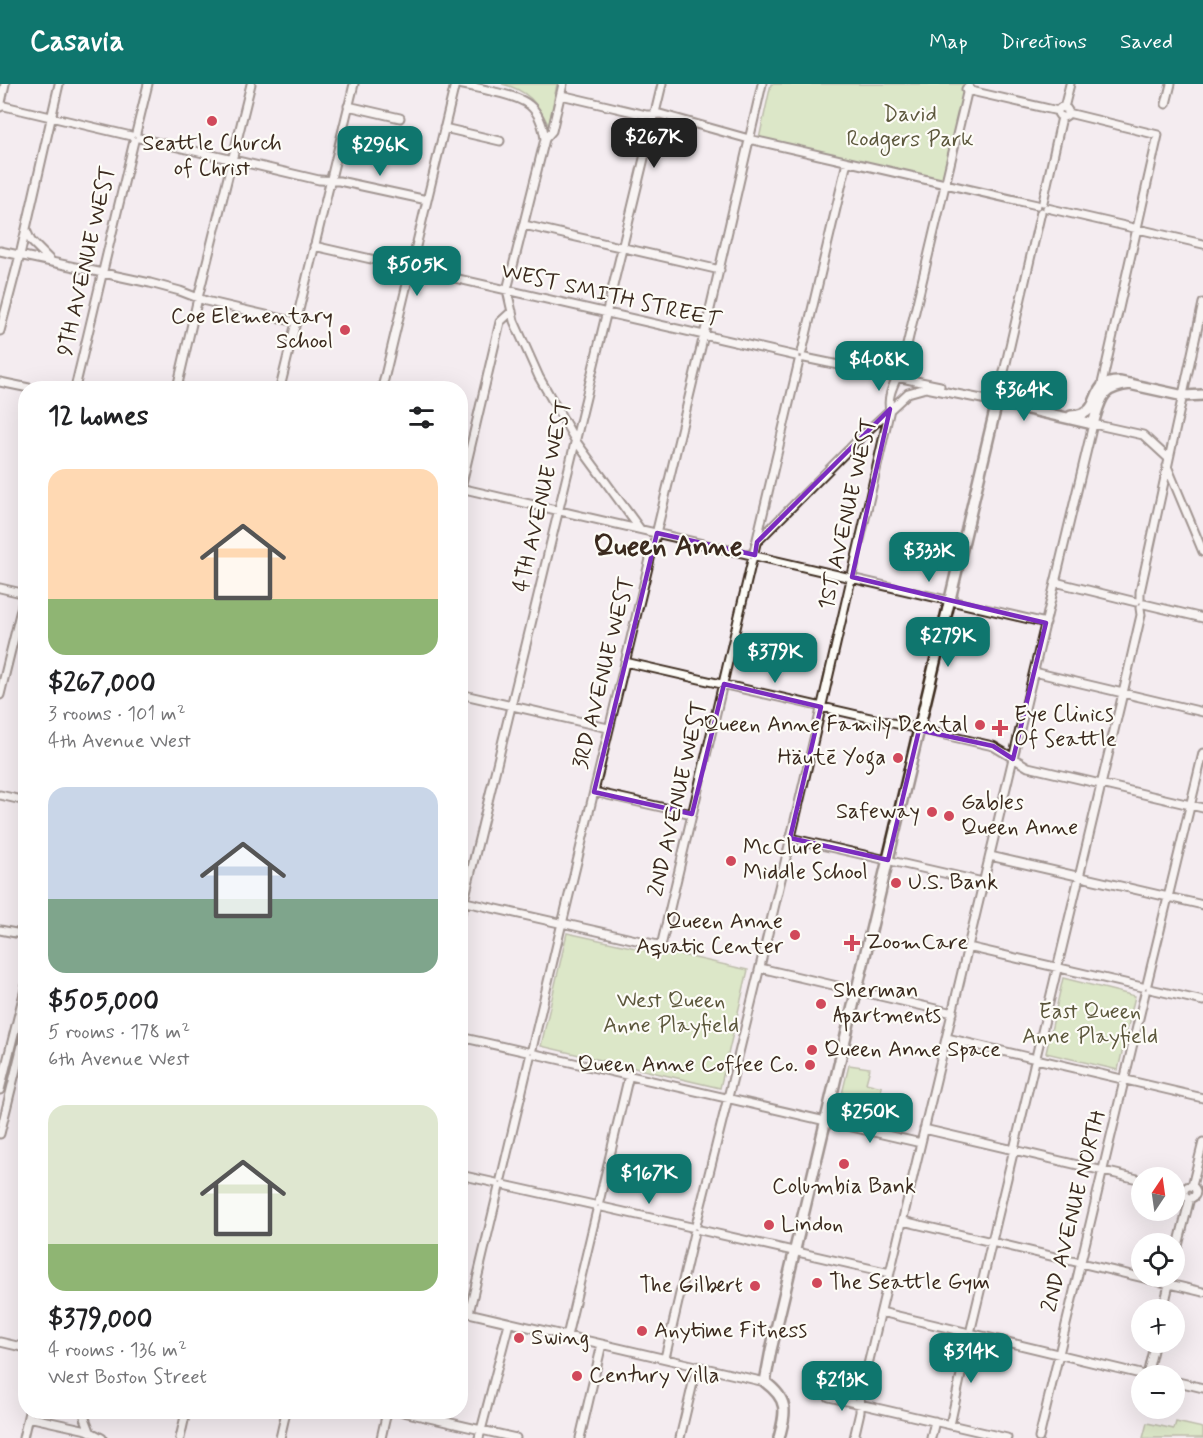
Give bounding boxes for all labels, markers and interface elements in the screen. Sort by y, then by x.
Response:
text: Casavia [30,24,124,61]
text: Map [929,28,968,56]
text: Directions [1001,28,1087,56]
text: Saved [1120,28,1173,56]
park label: David Rodgers Park [846,101,974,157]
marker: Seattle Church of Christ [205,114,219,128]
pin: $267K [612,118,696,169]
text: $267K [625,124,683,151]
pin: $296K [338,126,422,177]
place label: Seattle Church of Christ [142,130,282,183]
text: $296K [351,132,409,159]
street label: 9TH AVENUE WEST [52,163,122,359]
pin: $505K [375,246,459,297]
text: $505K [387,252,447,279]
street label: WEST SMITH STREET [498,257,725,335]
place label: Coe Elementary School [171,303,333,356]
marker: Coe Elementary School [338,323,352,337]
pin: $408K [837,341,921,392]
text: $408K [849,347,909,374]
pin: $364K [982,371,1066,422]
text: $364K [995,377,1053,404]
street label: 4TH AVENUE WEST [507,397,579,595]
text: 12 homes [48,400,148,434]
icon: filters [405,401,438,434]
street label: 1ST AVENUE WEST [812,415,884,613]
icon: home [189,508,297,616]
district label: Queen Anne [593,529,743,566]
pin: $333K [887,532,971,583]
text: $333K [903,538,955,565]
street label: 3RD AVENUE WEST [567,574,641,772]
pin: $279K [906,617,990,668]
text: $279K [920,623,976,650]
pin: $379K [733,633,817,684]
text: $379K [747,639,803,666]
text: $267,000 [48,667,156,701]
street label: 2ND AVENUE WEST [642,699,714,899]
text: 3 rooms · 101 m² [48,701,186,728]
place label: Eye Clinics Of Seattle [1014,701,1117,754]
place label: Queen Anne Family Dental [703,711,968,739]
marker: Queen Anne Family Dental [973,718,987,732]
marker: Eye Clinics Of Seattle [991,719,1009,737]
text: 4th Avenue West [48,728,191,755]
place label: Häutē Yoga [777,744,886,775]
marker: Häutē Yoga [891,751,905,765]
place label: Gables Queen Anne [961,789,1078,842]
place label: Safeway [836,798,920,826]
marker: Safeway [925,805,939,819]
marker: Gables Queen Anne [942,809,956,823]
icon: home [189,826,297,934]
place label: McClure Middle School [743,834,868,887]
marker: McClure Middle School [724,854,738,868]
place label: U.S. Bank [908,869,998,897]
marker: U.S. Bank [889,876,903,890]
place label: Queen Anne Aquatic Center [636,908,784,961]
marker: Queen Anne Aquatic Center [788,928,802,942]
place label: ZoomCare [866,929,968,957]
marker: ZoomCare [843,934,861,952]
place label: Sherman Apartments [833,977,941,1032]
text: $505,000 [48,985,159,1019]
park label: West Queen Anne Playfield [603,987,739,1040]
marker: Sherman Apartments [814,997,828,1011]
park label: East Queen Anne Playfield [1022,998,1158,1051]
text: 5 rooms · 178 m² [48,1019,190,1046]
place label: Queen Anne Space [824,1036,1001,1064]
marker: Queen Anne Space [805,1043,819,1057]
text: 6th Avenue West [48,1046,190,1073]
place label: Queen Anne Coffee Co. [578,1051,798,1079]
marker: Queen Anne Coffee Co. [803,1058,817,1072]
pin: $250K [828,1093,912,1144]
text: $250K [841,1099,899,1126]
street label: 2ND AVENUE NORTH [1035,1107,1113,1315]
icon: home [189,1144,297,1252]
pin: $167K [607,1154,691,1205]
marker: Columbia Bank [837,1157,851,1171]
text: $167K [620,1160,678,1187]
north arrow [1131,1167,1185,1221]
map controls [1131,1167,1185,1419]
place label: Columbia Bank [772,1173,916,1201]
place label: Lindon [781,1211,843,1239]
marker: Lindon [762,1218,776,1232]
button: locate [1131,1233,1185,1287]
place label: The Seattle Gym [829,1269,990,1297]
place label: The Gilbert [639,1272,743,1300]
marker: The Seattle Gym [810,1276,824,1290]
marker: The Gilbert [748,1279,762,1293]
button: + [1131,1299,1185,1353]
text: $379,000 [48,1303,152,1337]
place label: Anytime Fitness [654,1317,807,1345]
place label: Swing [531,1324,589,1353]
marker: Anytime Fitness [635,1324,649,1338]
marker: Swing [512,1331,526,1345]
pin: $314K [929,1333,1013,1384]
text: 4 rooms · 136 m² [48,1337,187,1364]
text: $314K [943,1339,999,1366]
pin: $213K [800,1361,884,1412]
place label: Century Villa [589,1362,719,1390]
text: West Boston Street [48,1364,207,1391]
button: − [1131,1365,1185,1419]
text: $213K [816,1367,868,1394]
marker: Century Villa [570,1369,584,1383]

